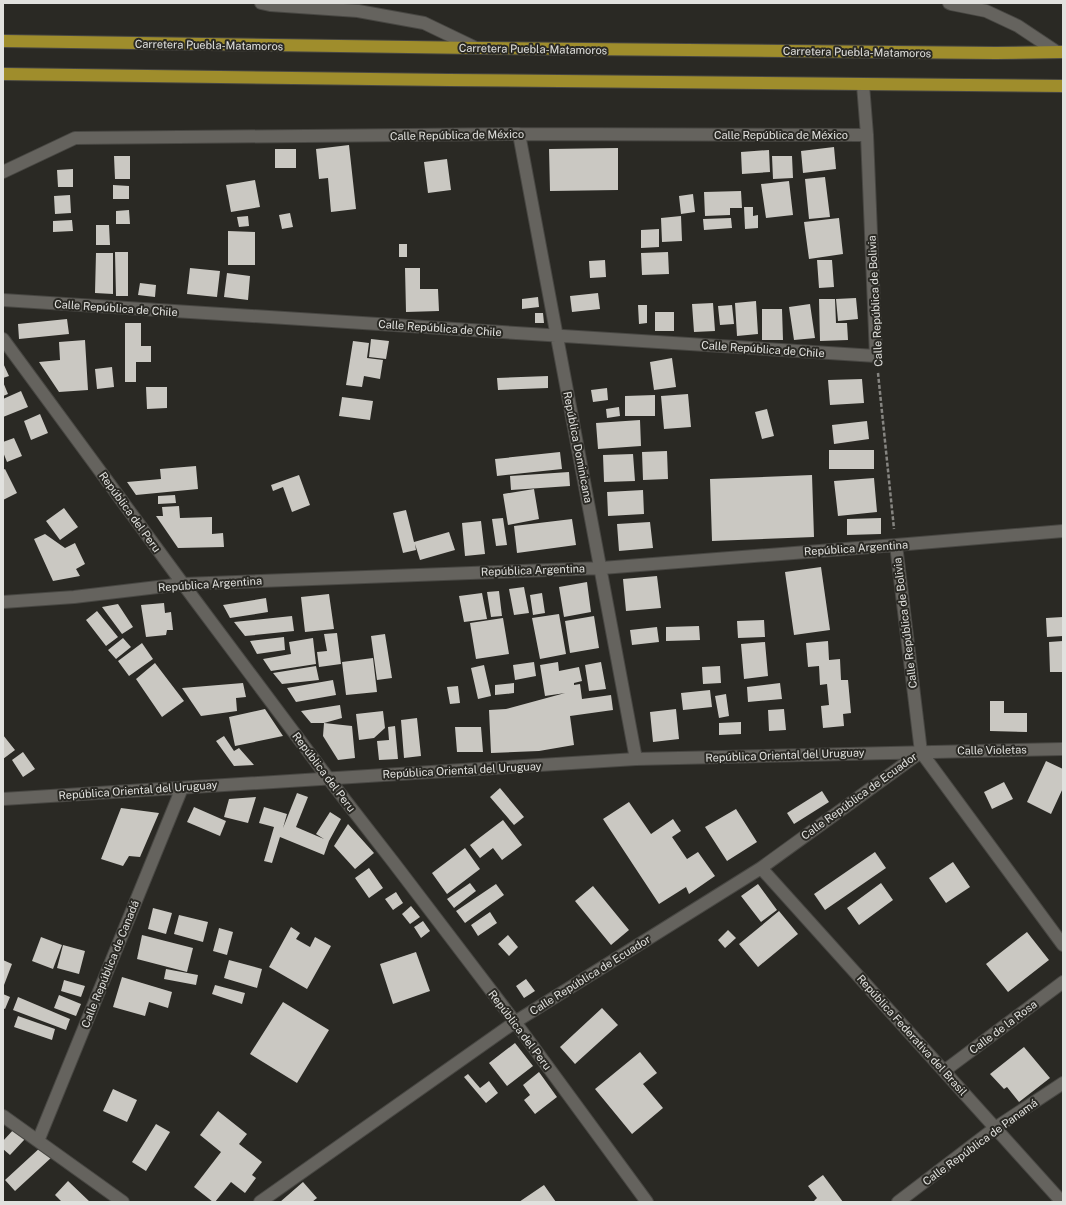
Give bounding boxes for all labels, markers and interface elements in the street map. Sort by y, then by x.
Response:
street label: Carretera Puebla-Matamoros [135,38,284,52]
street label: Carretera Puebla-Matamoros [459,42,608,56]
street label: Carretera Puebla-Matamoros [783,45,932,59]
street label: Calle República de México [390,128,524,142]
street label: Calle República de México [714,129,848,141]
street label: Calle República de Bolivia [866,235,884,367]
street label: Calle República de Chile [54,298,178,318]
street label: Calle República de Chile [378,318,502,338]
street label: Calle República de Chile [701,339,825,359]
street label: República Dominicana [561,390,595,504]
street label: República del Peru [97,470,163,554]
street label: República Argentina [804,538,908,558]
street label: Calle República de Bolivia [891,557,919,689]
street label: República Argentina [481,562,585,578]
street label: República Argentina [158,574,262,594]
street label: República del Peru [290,730,358,814]
street label: Calle Violetas [957,743,1027,757]
street label: República Oriental del Uruguay [705,746,865,764]
street label: Calle República de Ecuador [799,750,919,842]
street label: República Oriental del Uruguay [382,760,542,780]
street label: República Oriental del Uruguay [58,778,218,802]
street label: Calle República de Canadá [79,899,141,1029]
street label: Calle República de Ecuador [528,933,652,1017]
street label: República Federativa del Brasil [855,972,969,1098]
street label: República del Peru [486,988,554,1072]
street label: Calle de la Rosa [967,998,1039,1056]
street label: Calle República de Panamá [920,1096,1040,1188]

